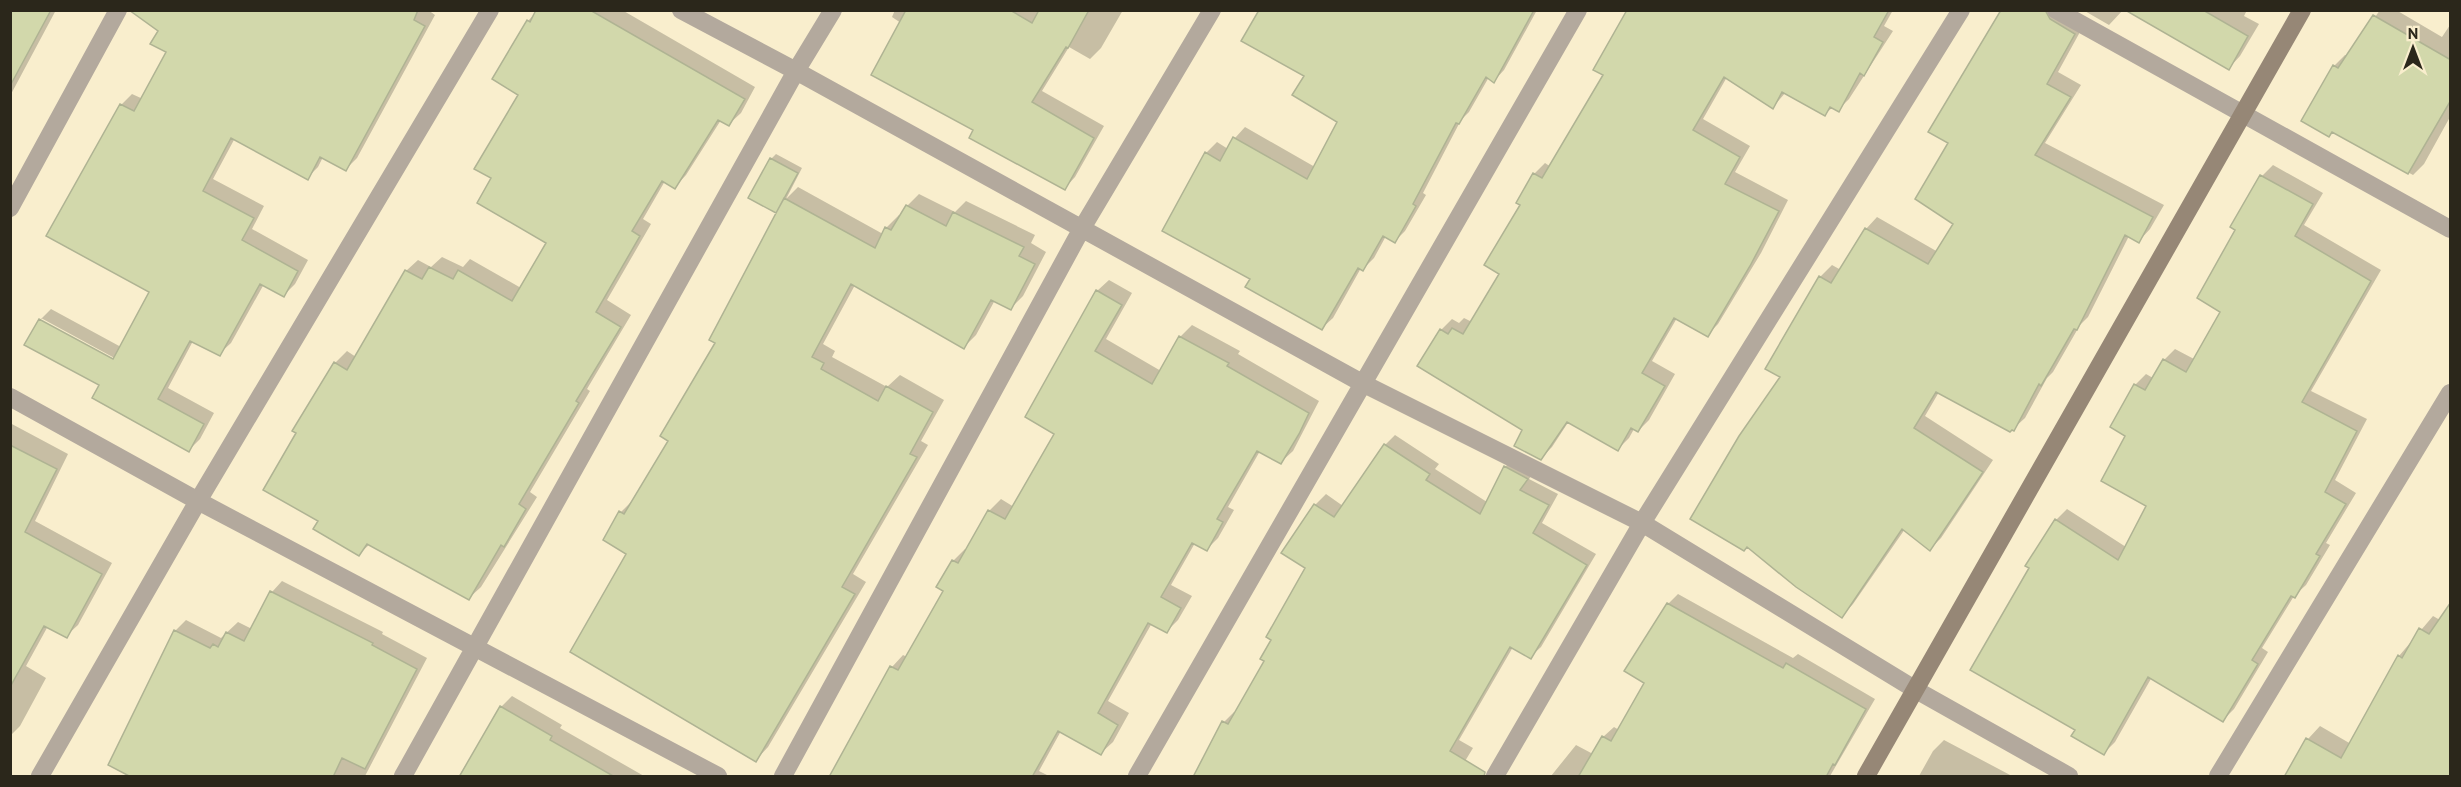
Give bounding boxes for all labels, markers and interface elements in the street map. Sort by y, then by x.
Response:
north arrow [2383,18,2443,78]
text: N [2408,23,2418,43]

